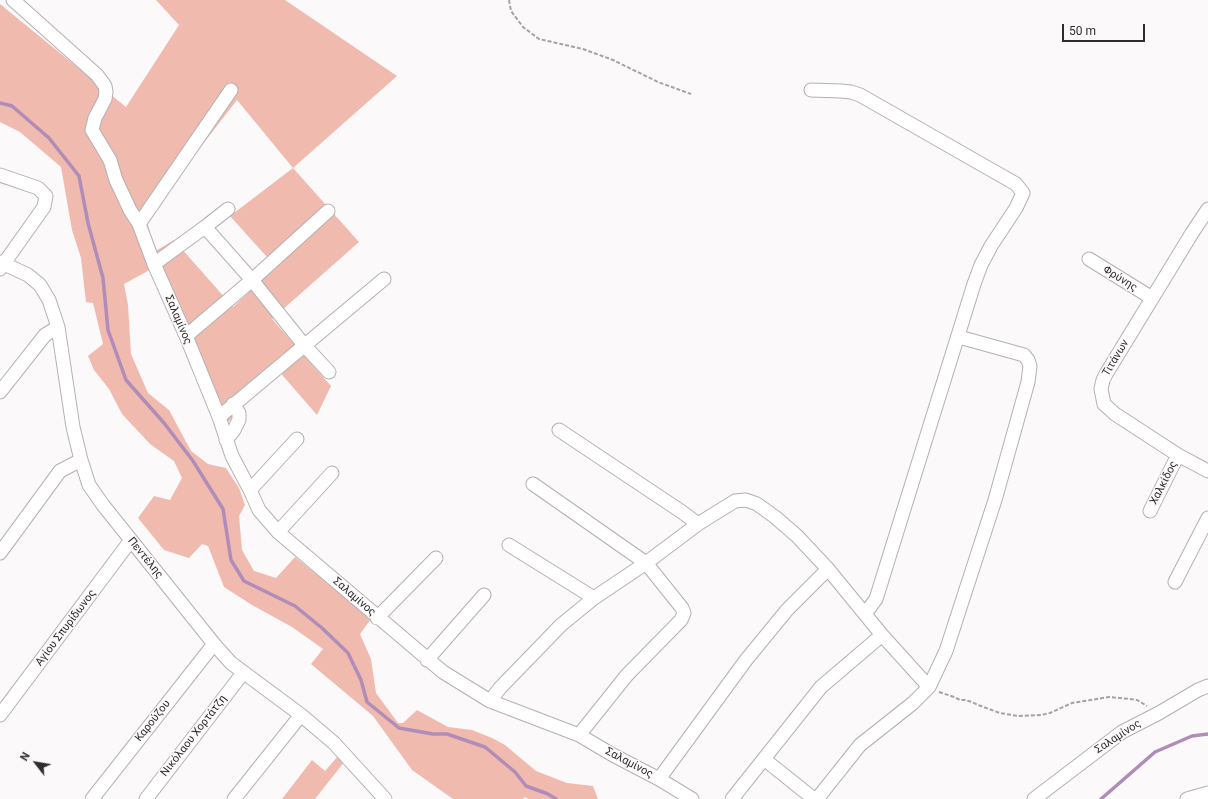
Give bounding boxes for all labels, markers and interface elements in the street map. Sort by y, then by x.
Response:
scale bar [1064,16,1147,42]
text: 50 m [1069,24,1096,38]
street label: Φρύνης [1101,263,1139,295]
street label: Σαλαμίνος [162,293,194,347]
street label: Τιτάνων [1100,337,1132,379]
street label: Χαλκίδος [1147,459,1181,507]
street label: Πεντέλης [124,535,166,581]
street label: Σαλαμίνος [330,575,378,619]
street label: Αγίου Σπυρίδωνος [33,587,99,669]
street label: Νικόλαου Χορτάτζη [158,693,230,779]
street label: Καρούζου [133,698,173,744]
street label: Σαλαμίνος [1093,717,1143,757]
north arrow [16,743,56,783]
street label: Σαλαμίνος [603,745,655,781]
text: N [18,750,33,763]

